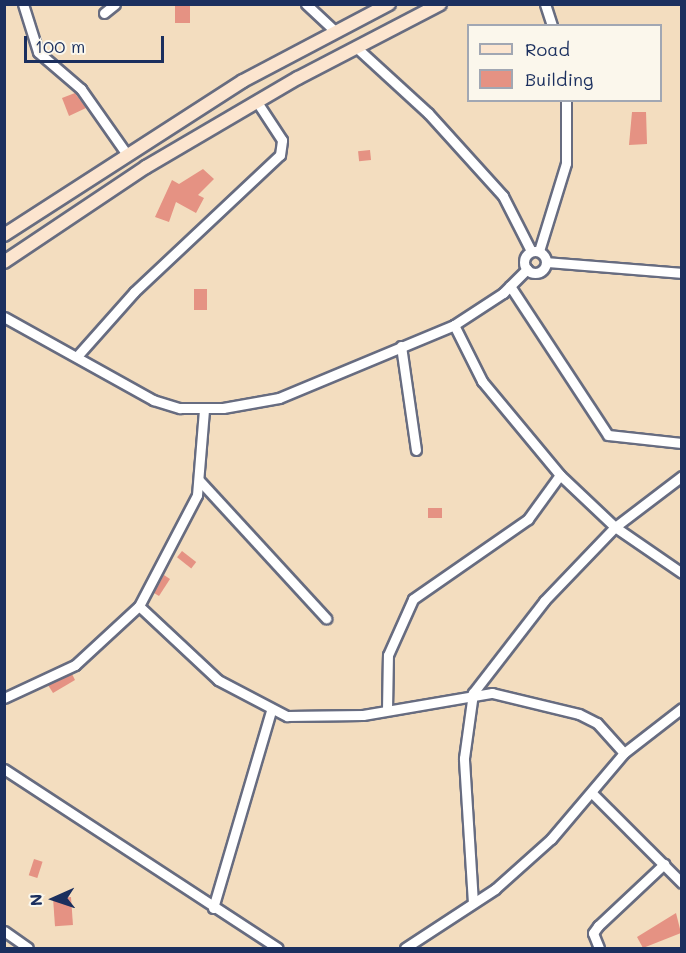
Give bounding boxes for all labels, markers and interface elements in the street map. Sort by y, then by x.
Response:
scale bar [27,24,166,62]
legend [467,24,662,102]
text: 100 m [35,34,85,58]
text: Road [525,37,570,61]
text: Building [525,67,593,91]
north arrow [24,869,84,929]
text: N [25,893,46,907]

